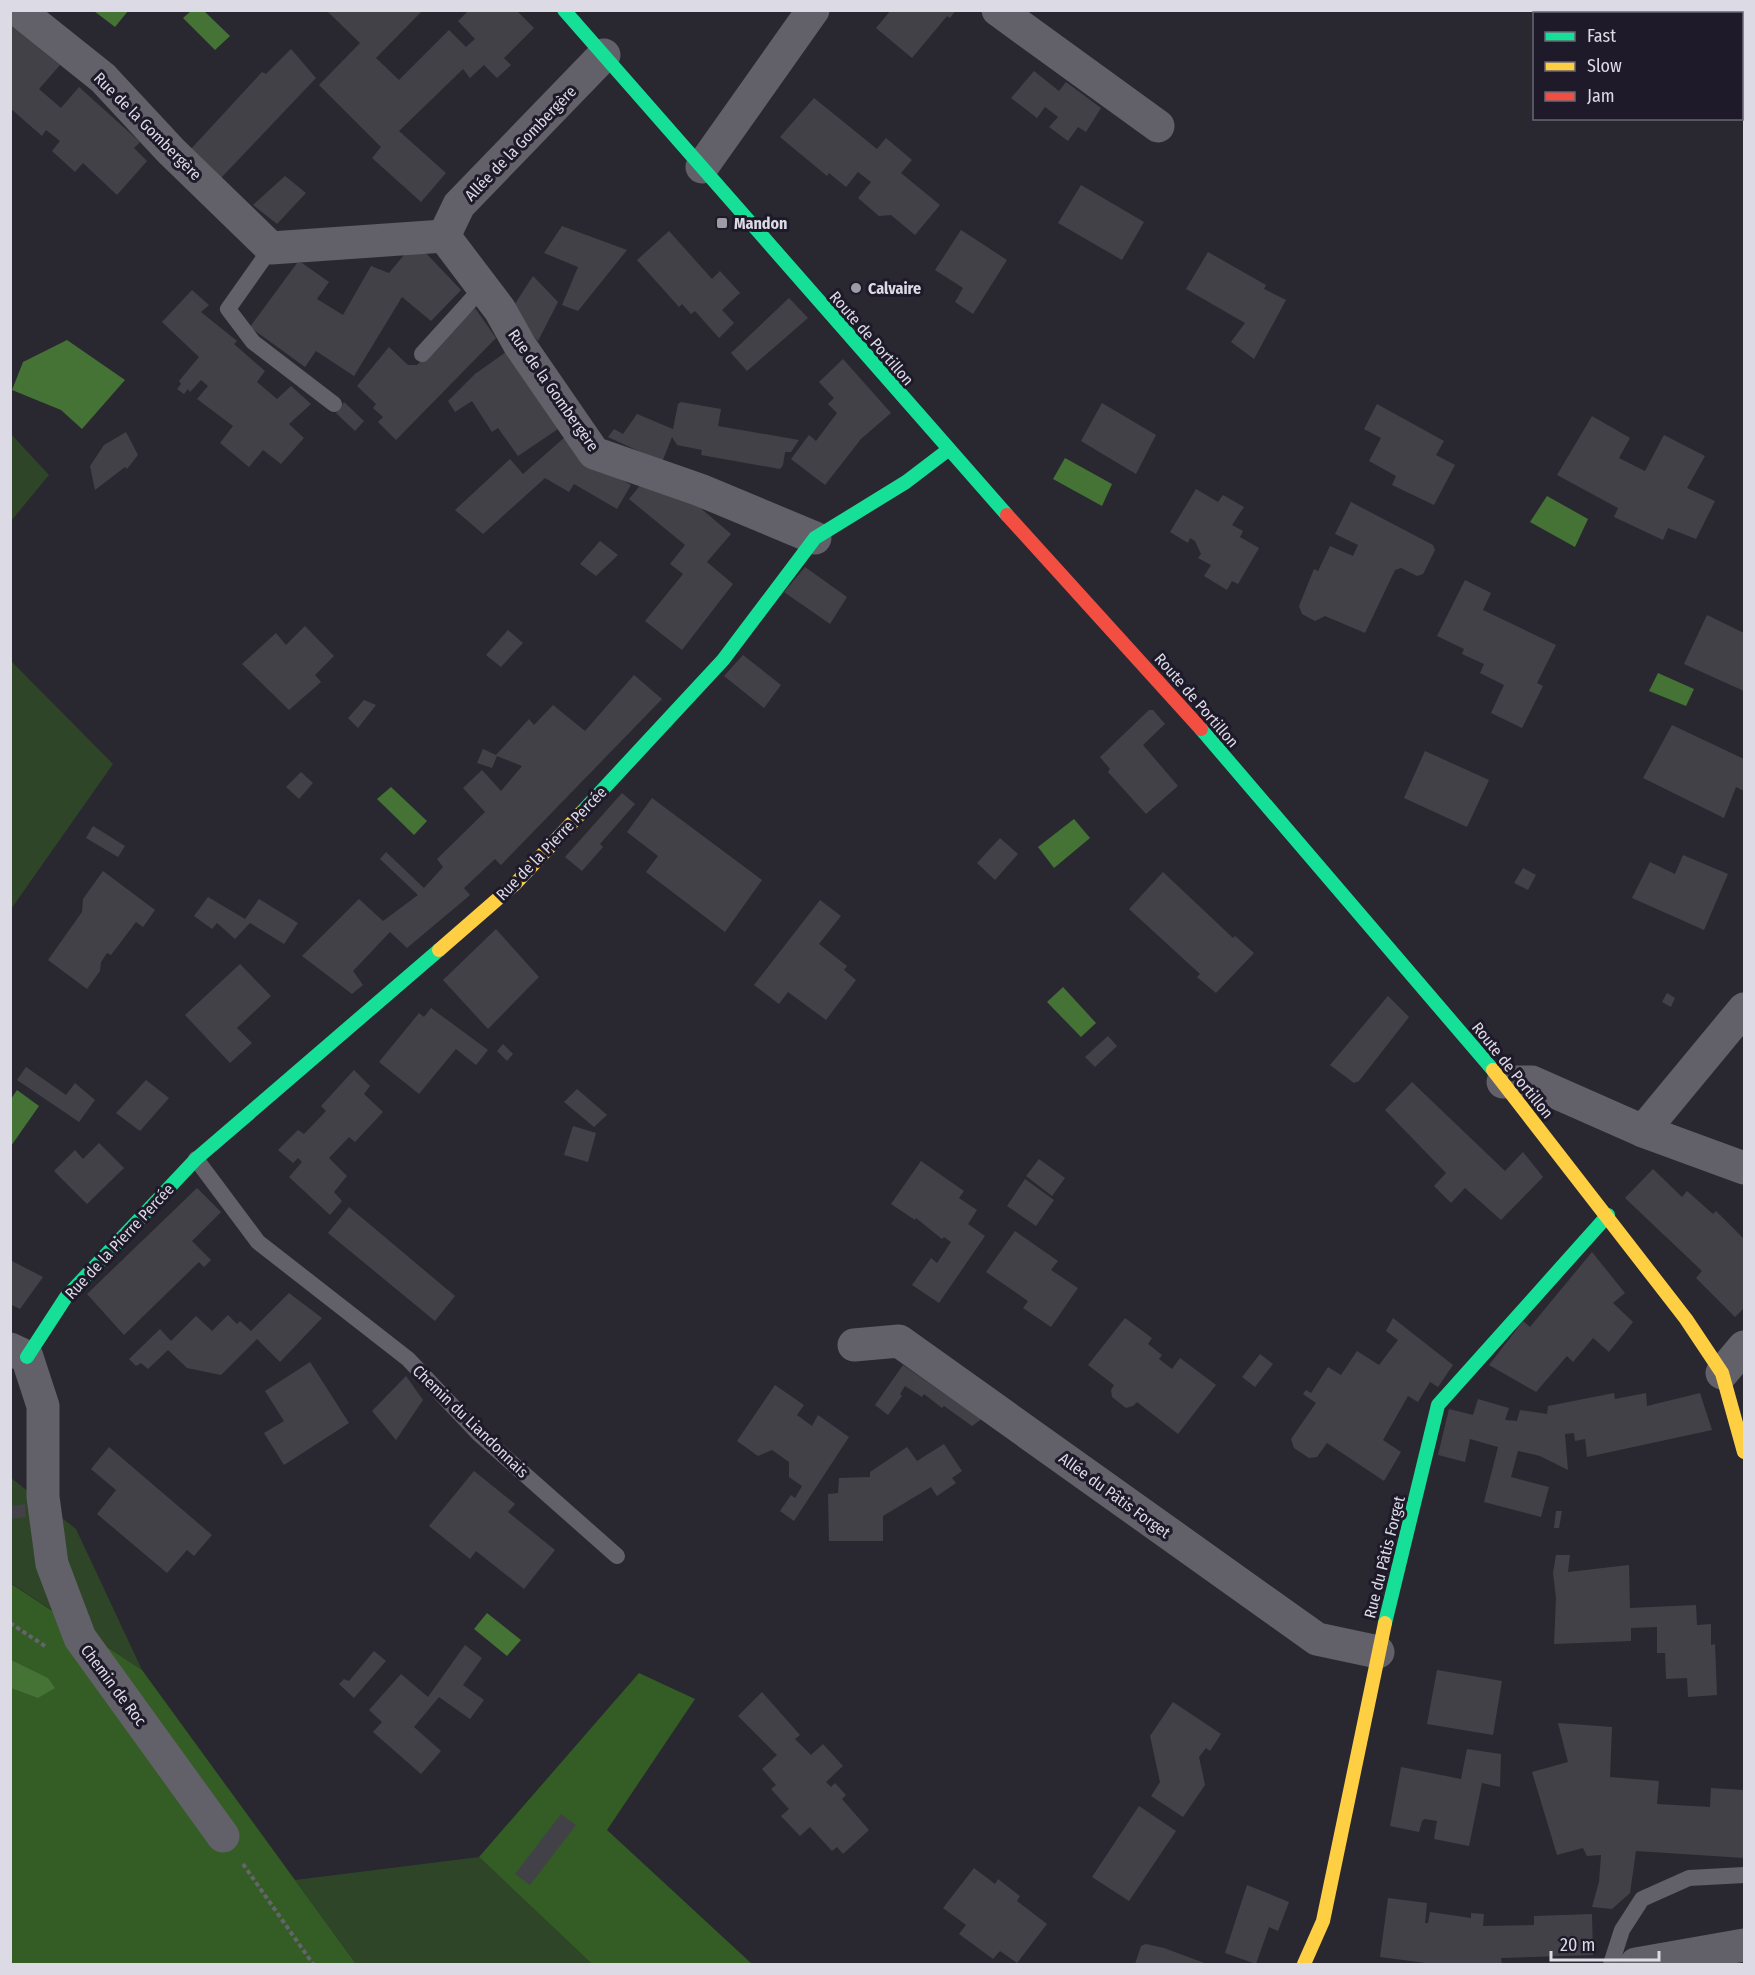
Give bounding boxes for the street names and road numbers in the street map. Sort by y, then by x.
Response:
street label: Rue de la Gombergère [90,69,206,184]
street label: Allée de la Gombergère [461,82,580,205]
street label: Route de Portillon [826,287,918,389]
street label: Rue de la Gombergère [504,326,603,455]
street label: Route de Portillon [1151,649,1243,751]
street label: Rue de la Pierre Percée [492,782,611,904]
street label: Route de Portillon [1468,1018,1557,1122]
street label: Rue de la Pierre Percée [61,1180,178,1303]
street label: Chemin du Liandonnais [409,1361,533,1482]
street label: Allée du Pâtis Forget [1055,1449,1175,1543]
street label: Rue du Pâtis Forget [1360,1493,1409,1620]
street label: Chemin de Roc [77,1641,150,1730]

